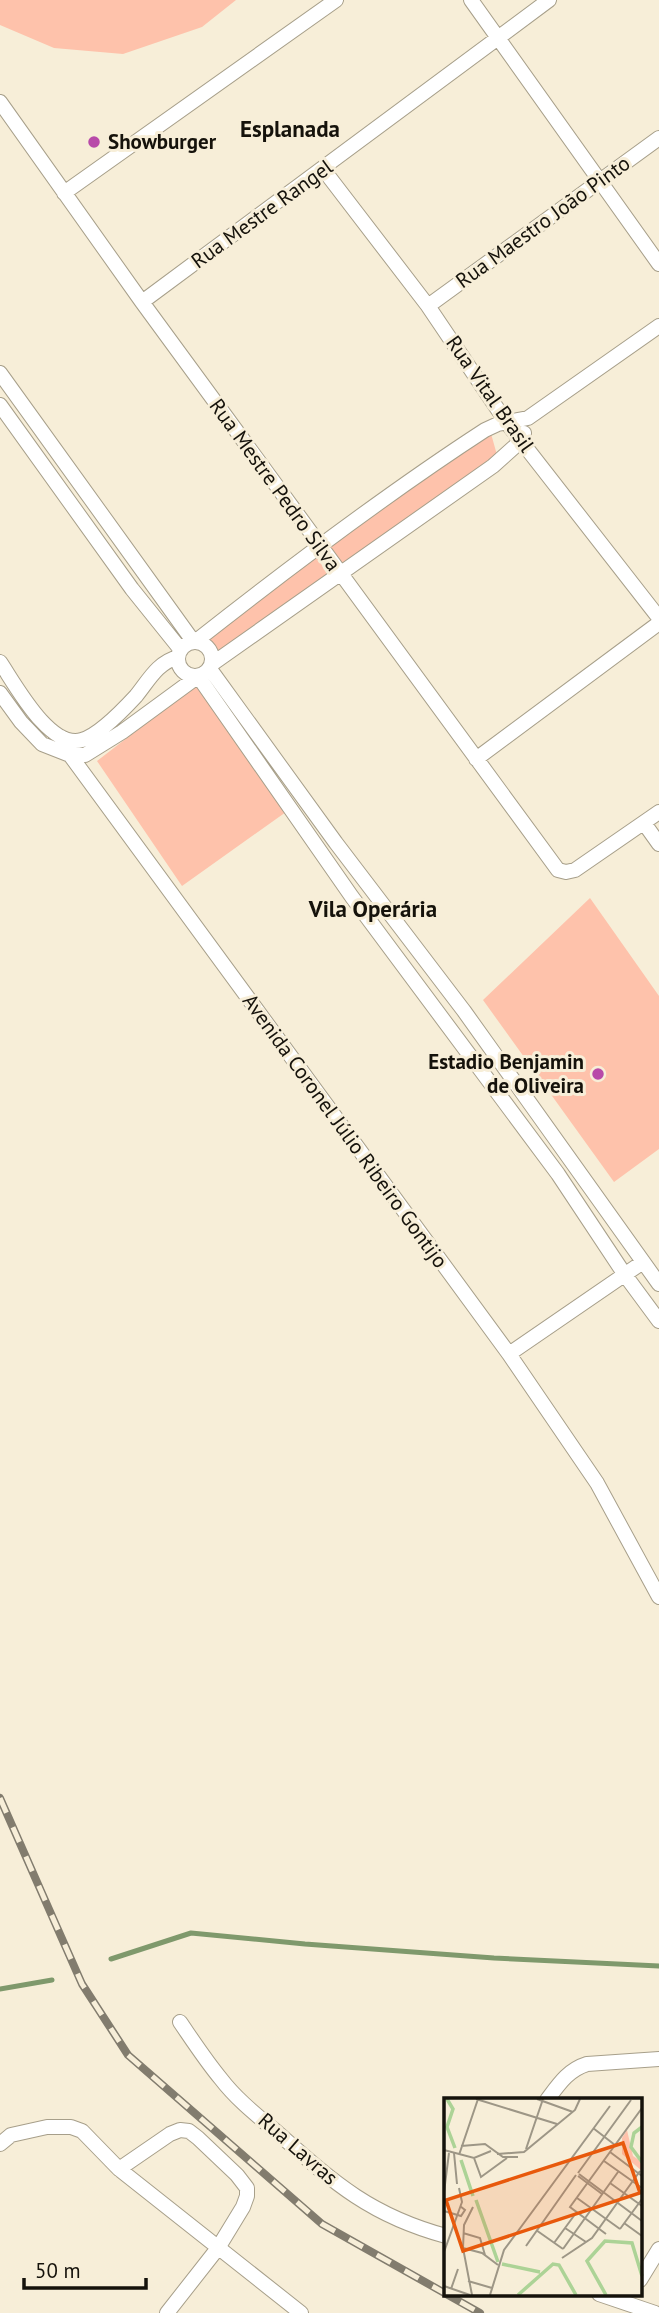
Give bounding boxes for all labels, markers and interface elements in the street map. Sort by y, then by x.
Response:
district label: Esplanada [240,114,340,143]
place label: Showburger [108,128,217,155]
marker: Showburger [86,134,102,150]
street label: Rua Maestro João Pinto [450,149,635,294]
street label: Rua Mestre Rangel [186,153,338,274]
street label: Rua Vital Brasil [440,330,541,457]
street label: Rua Mestre Pedro Silva [204,393,347,576]
district label: Vila Operária [308,894,437,923]
street label: Avenida Coronel Júlio Ribeiro Gontijo [237,988,454,1273]
place label: Estadio Benjamin de Oliveira [428,1048,584,1099]
marker: Estadio Benjamin de Oliveira [590,1066,606,1082]
inset map [444,2098,642,2296]
street label: Rua Lavras [253,2107,344,2191]
scale bar [24,2246,147,2290]
text: 50 m [35,2257,81,2284]

